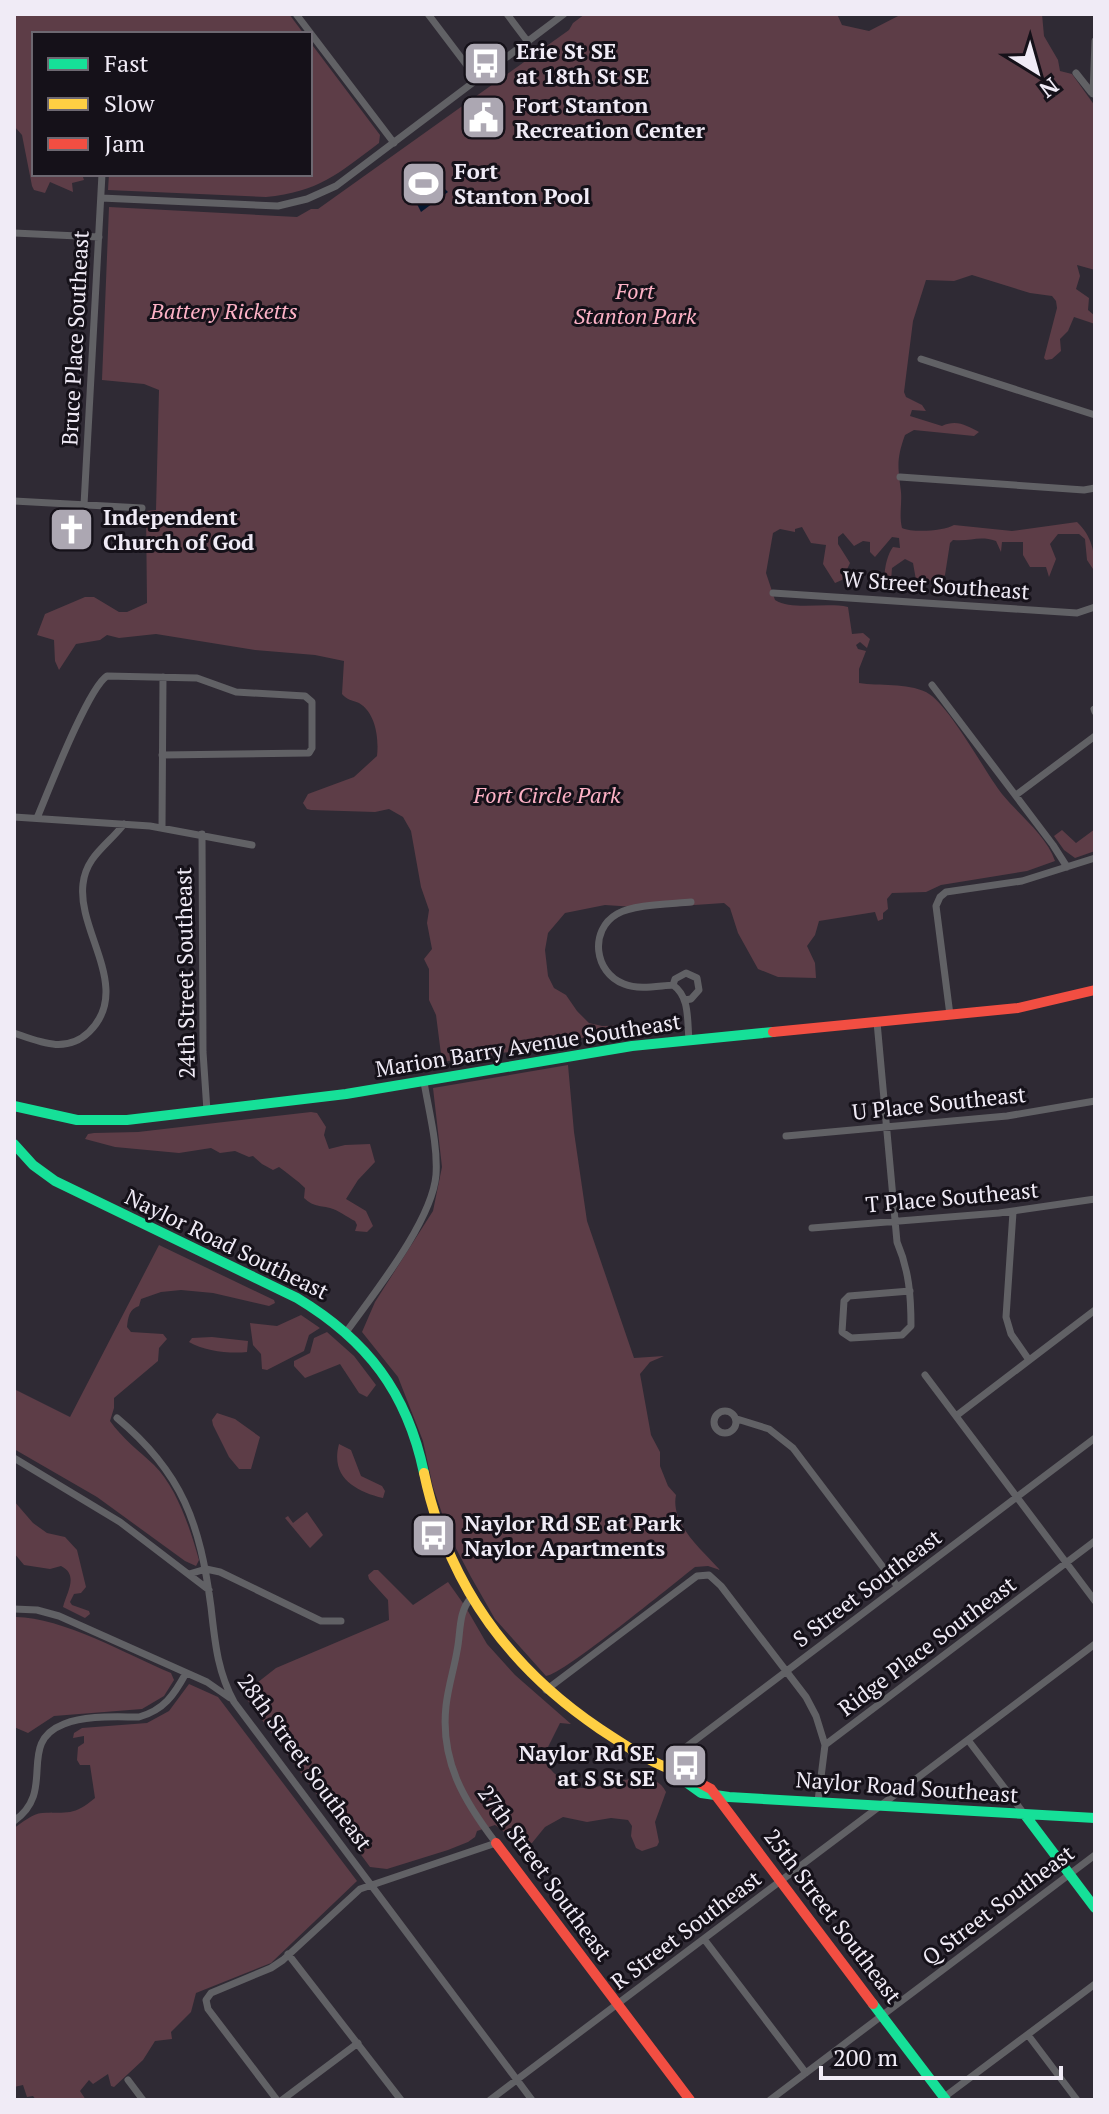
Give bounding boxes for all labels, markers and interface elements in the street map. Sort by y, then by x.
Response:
legend [32,32,312,176]
north arrow [997,32,1077,112]
place label: Erie St SE at 18th St SE [516,36,649,90]
bus stop icon: Erie St SE at 18th St SE [461,40,509,88]
text: Fast [104,47,149,79]
text: N [1034,72,1065,105]
text: Slow [104,87,155,119]
place label: Fort Stanton Recreation Center [515,90,706,144]
public building icon: Fort Stanton Recreation Center [460,94,508,142]
text: Jam [104,127,145,159]
place label: Fort Stanton Pool [454,156,590,210]
sports icon: Fort Stanton Pool [399,160,447,208]
street label: Bruce Place Southeast [54,230,95,446]
park label: Fort Stanton Park [574,276,697,330]
park label: Battery Ricketts [149,296,298,325]
place label: Independent Church of God [103,502,254,556]
church icon: Independent Church of God [48,506,96,554]
street label: W Street Southeast [842,563,1031,606]
park label: Fort Circle Park [472,780,621,809]
street label: 24th Street Southeast [168,867,201,1079]
street label: Marion Barry Avenue Southeast [373,1006,683,1083]
street label: U Place Southeast [851,1079,1027,1126]
street label: T Place Southeast [864,1174,1040,1219]
street label: Naylor Road Southeast [121,1182,334,1305]
place label: Naylor Rd SE at Park Naylor Apartments [464,1508,682,1562]
bus stop icon: Naylor Rd SE at Park Naylor Apartments [409,1512,457,1560]
street label: S Street Southeast [787,1522,947,1653]
street label: Ridge Place Southeast [832,1569,1021,1722]
street label: 28th Street Southeast [232,1668,379,1856]
place label: Naylor Rd SE at S St SE [519,1738,655,1792]
bus stop icon: Naylor Rd SE at S St SE [662,1742,710,1790]
street label: Naylor Road Southeast [795,1764,1019,1809]
street label: 27th Street Southeast [472,1779,619,1966]
street label: 25th Street Southeast [758,1823,909,2009]
street label: Q Street Southeast [916,1838,1080,1971]
street label: R Street Southeast [605,1864,767,1996]
scale bar [821,2030,1061,2080]
text: 200 m [833,2041,898,2073]

